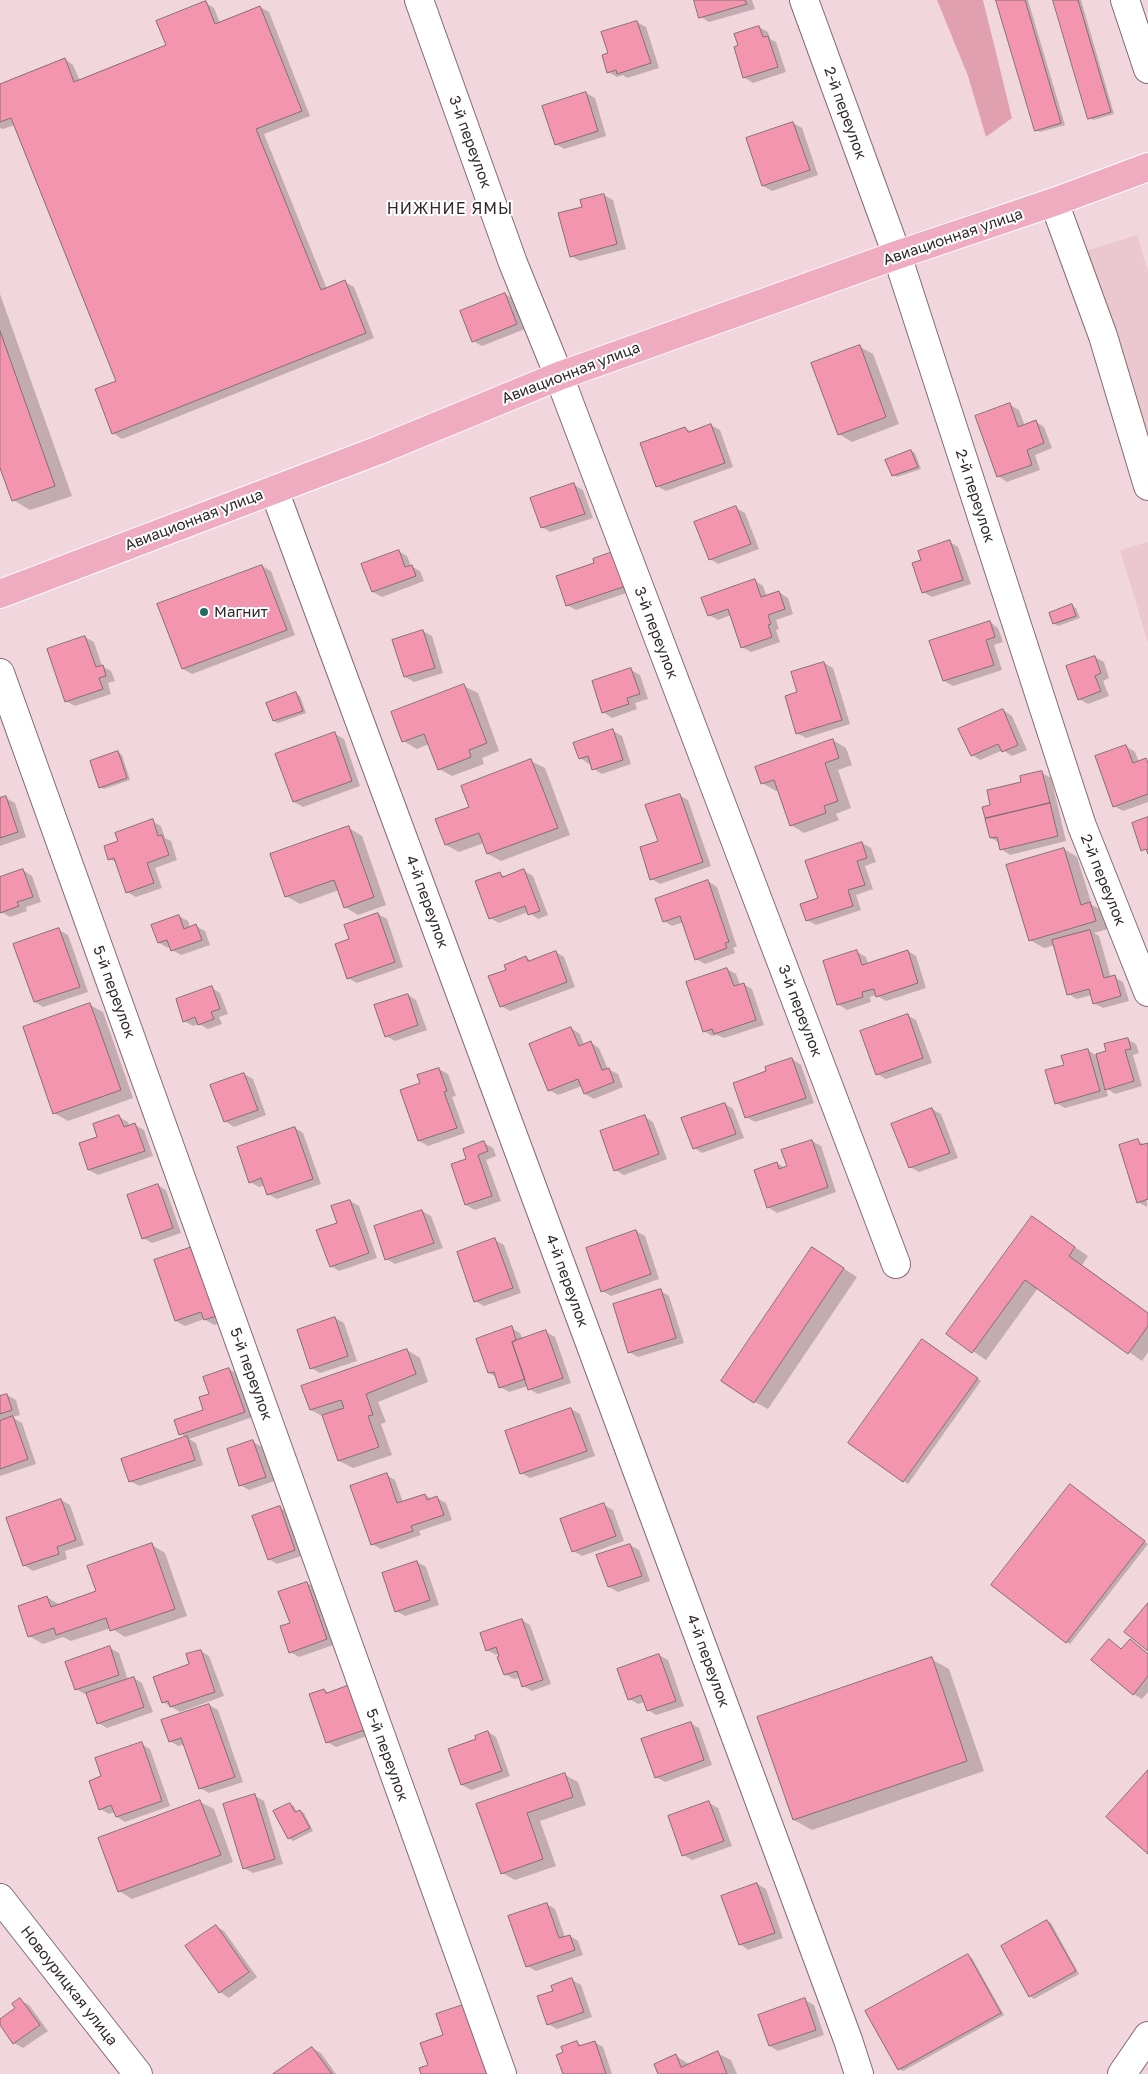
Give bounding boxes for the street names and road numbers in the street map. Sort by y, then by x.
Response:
street label: 2-й переулок [820,64,870,162]
street label: 3-й переулок [445,93,495,191]
street label: Авиационная улица [881,205,1025,269]
street label: Авиационная улица [499,338,643,408]
street label: 2-й переулок [951,447,999,545]
street label: Авиационная улица [122,485,266,555]
street label: 3-й переулок [630,584,682,682]
street label: 2-й переулок [1076,832,1130,928]
street label: 4-й переулок [402,853,452,951]
street label: 5-й переулок [89,943,139,1041]
street label: 3-й переулок [774,962,826,1060]
street label: 4-й переулок [542,1232,592,1330]
street label: 5-й переулок [226,1325,276,1423]
street label: 4-й переулок [683,1612,733,1710]
street label: 5-й переулок [362,1706,412,1804]
street label: Новоурицкая улица [17,1923,121,2049]

